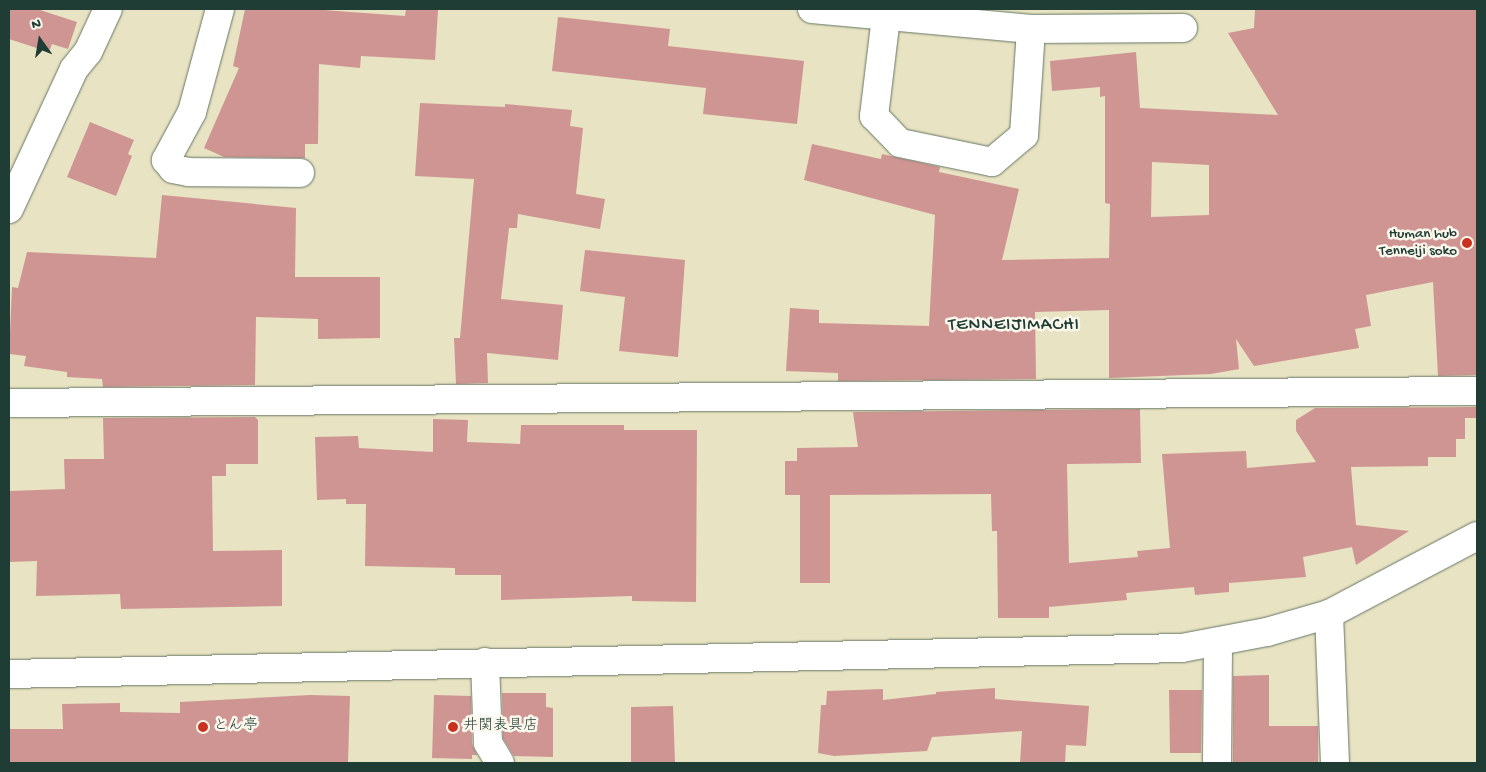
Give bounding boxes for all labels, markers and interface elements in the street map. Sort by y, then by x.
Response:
north arrow [15,15,65,65]
text: N [30,16,43,34]
place label: Human hub Tenneiji soko [1379,225,1457,260]
marker: Human hub Tenneiji soko [1461,237,1473,249]
district label: TENNEIJIMACHI [947,315,1081,337]
place label: とん亭 [213,718,258,736]
place label: 井関表具店 [463,718,538,736]
marker: とん亭 [197,721,209,733]
marker: 井関表具店 [447,721,459,733]

